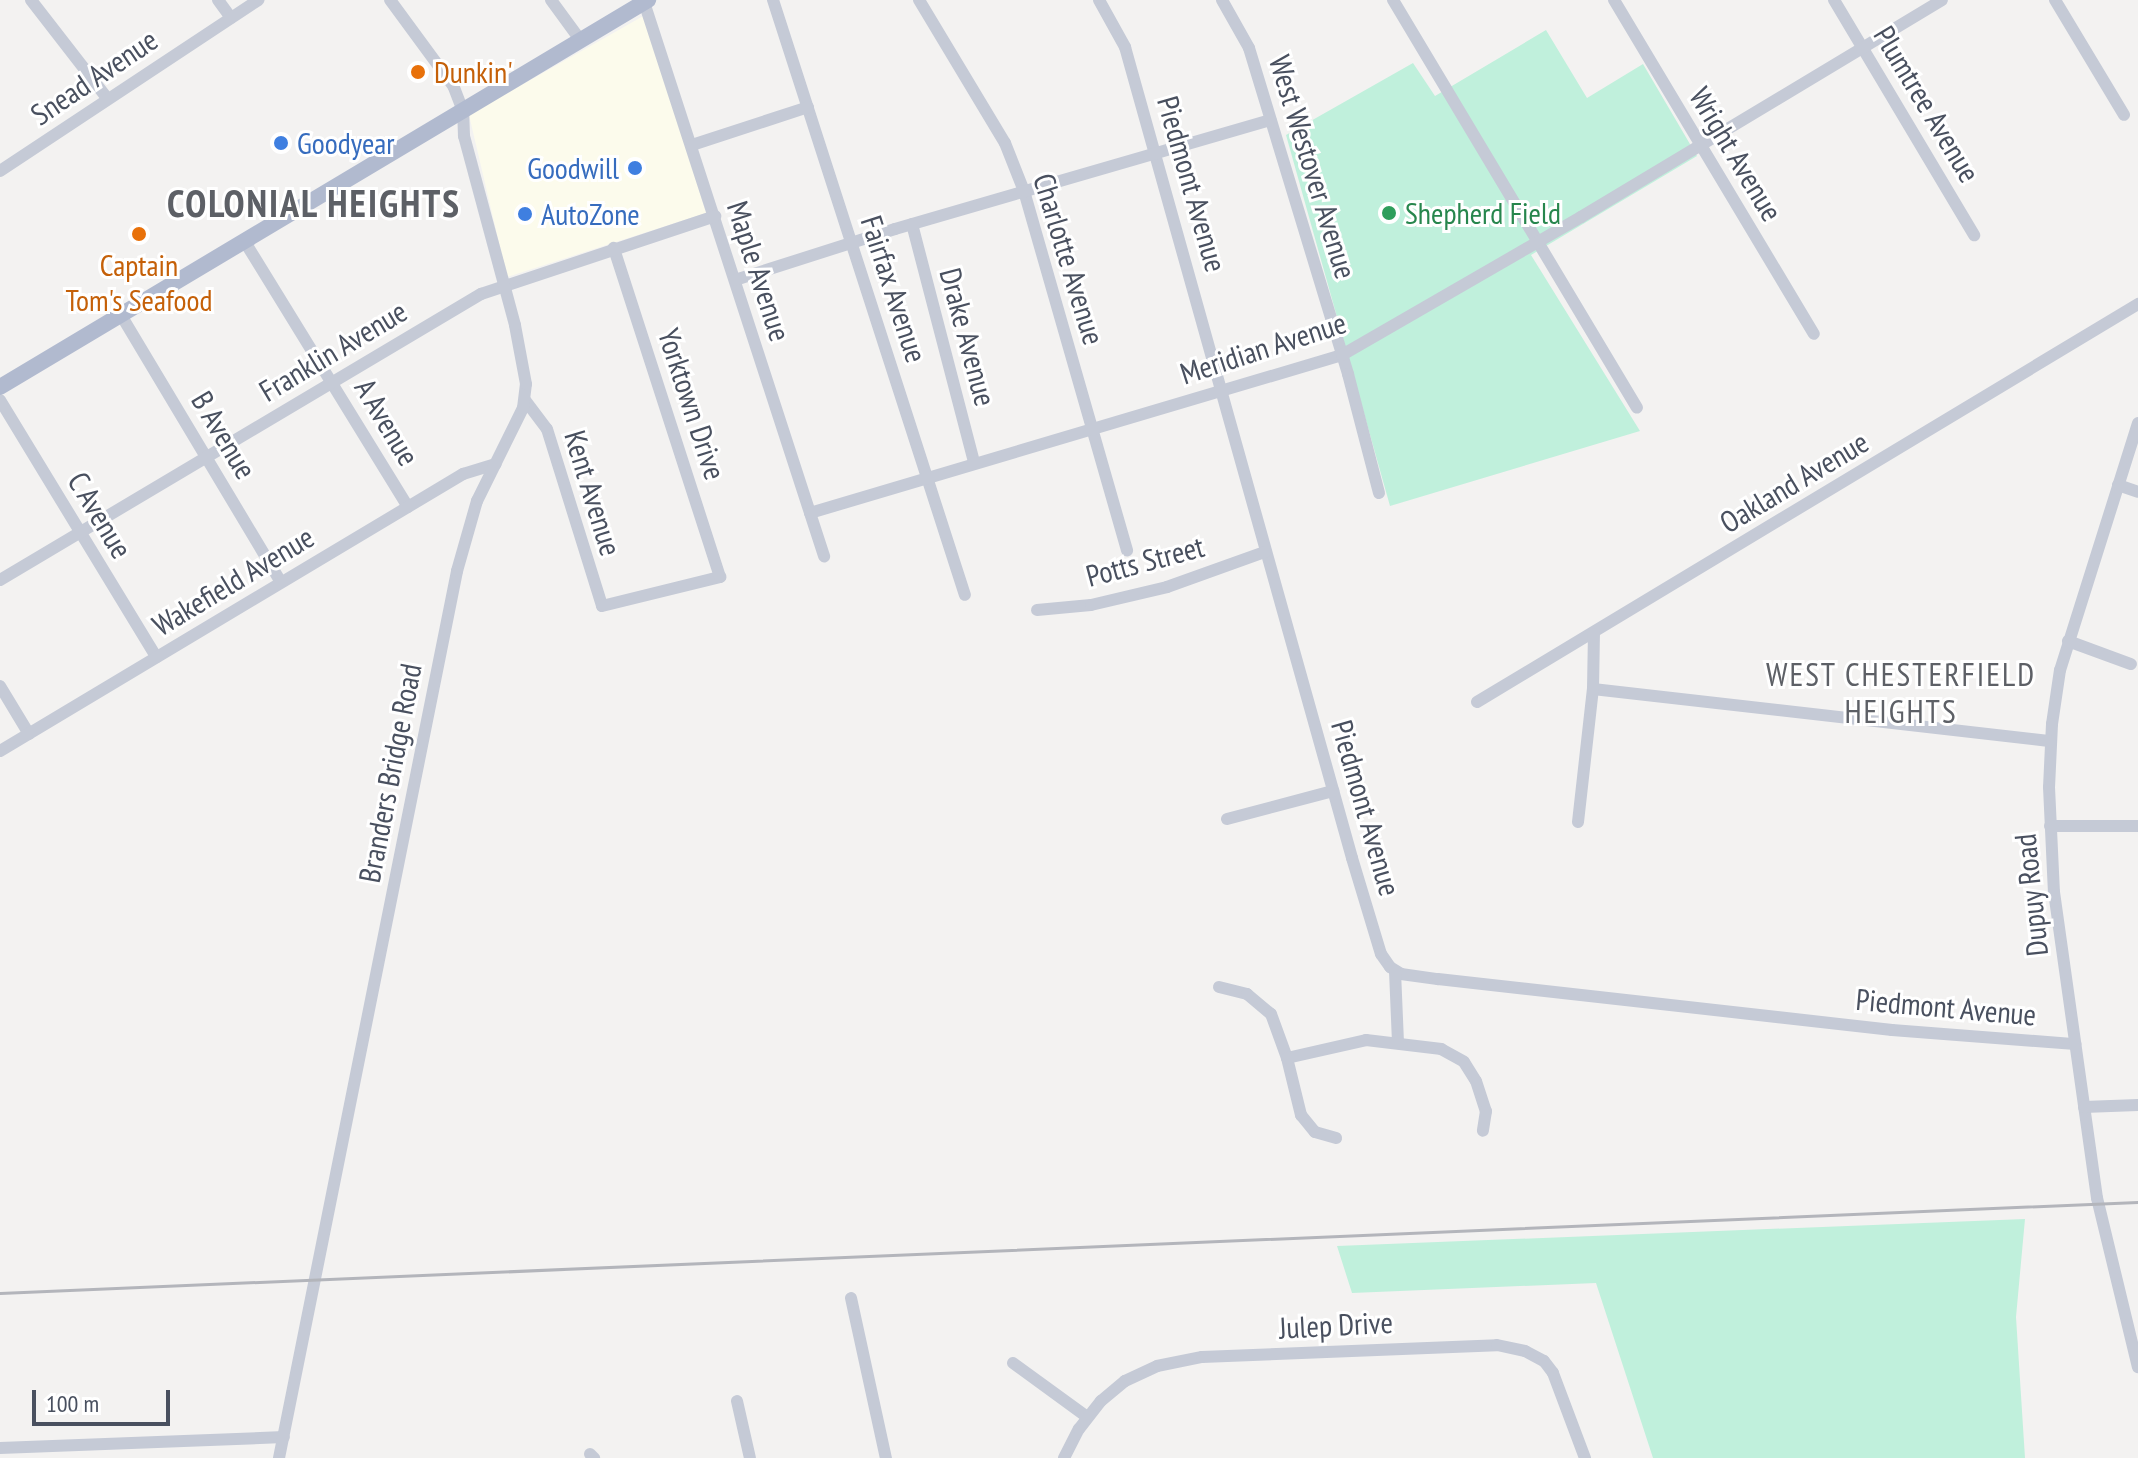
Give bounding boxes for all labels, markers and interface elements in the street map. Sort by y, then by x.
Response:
street label: Plumtree Avenue [1866,19,1988,189]
street label: Snead Avenue [24,21,164,133]
street label: West Westover Avenue [1262,50,1364,284]
place label: Dunkin' [434,54,513,90]
marker: Dunkin' [409,63,427,81]
street label: Wright Avenue [1682,80,1790,228]
street label: Piedmont Avenue [1150,92,1234,276]
place label: Goodyear [297,125,395,161]
marker: Goodyear [272,134,290,152]
place label: Goodwill [527,150,619,186]
marker: Goodwill [626,159,644,177]
street label: Charlotte Avenue [1026,169,1112,349]
district label: COLONIAL HEIGHTS [166,180,462,226]
place label: Shepherd Field [1405,195,1561,231]
place label: AutoZone [541,196,640,232]
street label: Maple Avenue [719,196,799,346]
marker: Shepherd Field [1380,204,1398,222]
marker: AutoZone [516,205,534,223]
street label: Fairfax Avenue [853,210,935,368]
marker: Captain Tom's Seafood [130,225,148,243]
place label: Captain Tom's Seafood [66,247,212,318]
street label: Drake Avenue [932,264,1004,410]
street label: Franklin Avenue [252,293,414,409]
street label: Meridian Avenue [1175,304,1351,392]
street label: Yorktown Drive [651,324,733,484]
street label: A Avenue [347,371,427,473]
street label: B Avenue [184,384,264,486]
street label: Oakland Avenue [1713,423,1875,541]
street label: Kent Avenue [557,426,629,560]
street label: C Avenue [60,465,140,565]
street label: Wakefield Avenue [145,519,321,643]
street label: Potts Street [1082,528,1208,594]
district label: WEST CHESTERFIELD HEIGHTS [1765,656,2037,731]
street label: Branders Bridge Road [351,660,429,886]
street label: Piedmont Avenue [1324,716,1408,900]
street label: Dupuy Road [2007,832,2055,958]
street label: Piedmont Avenue [1854,981,2038,1033]
street label: Julep Drive [1278,1304,1394,1346]
scale bar [36,1374,174,1424]
text: 100 m [46,1388,99,1419]

